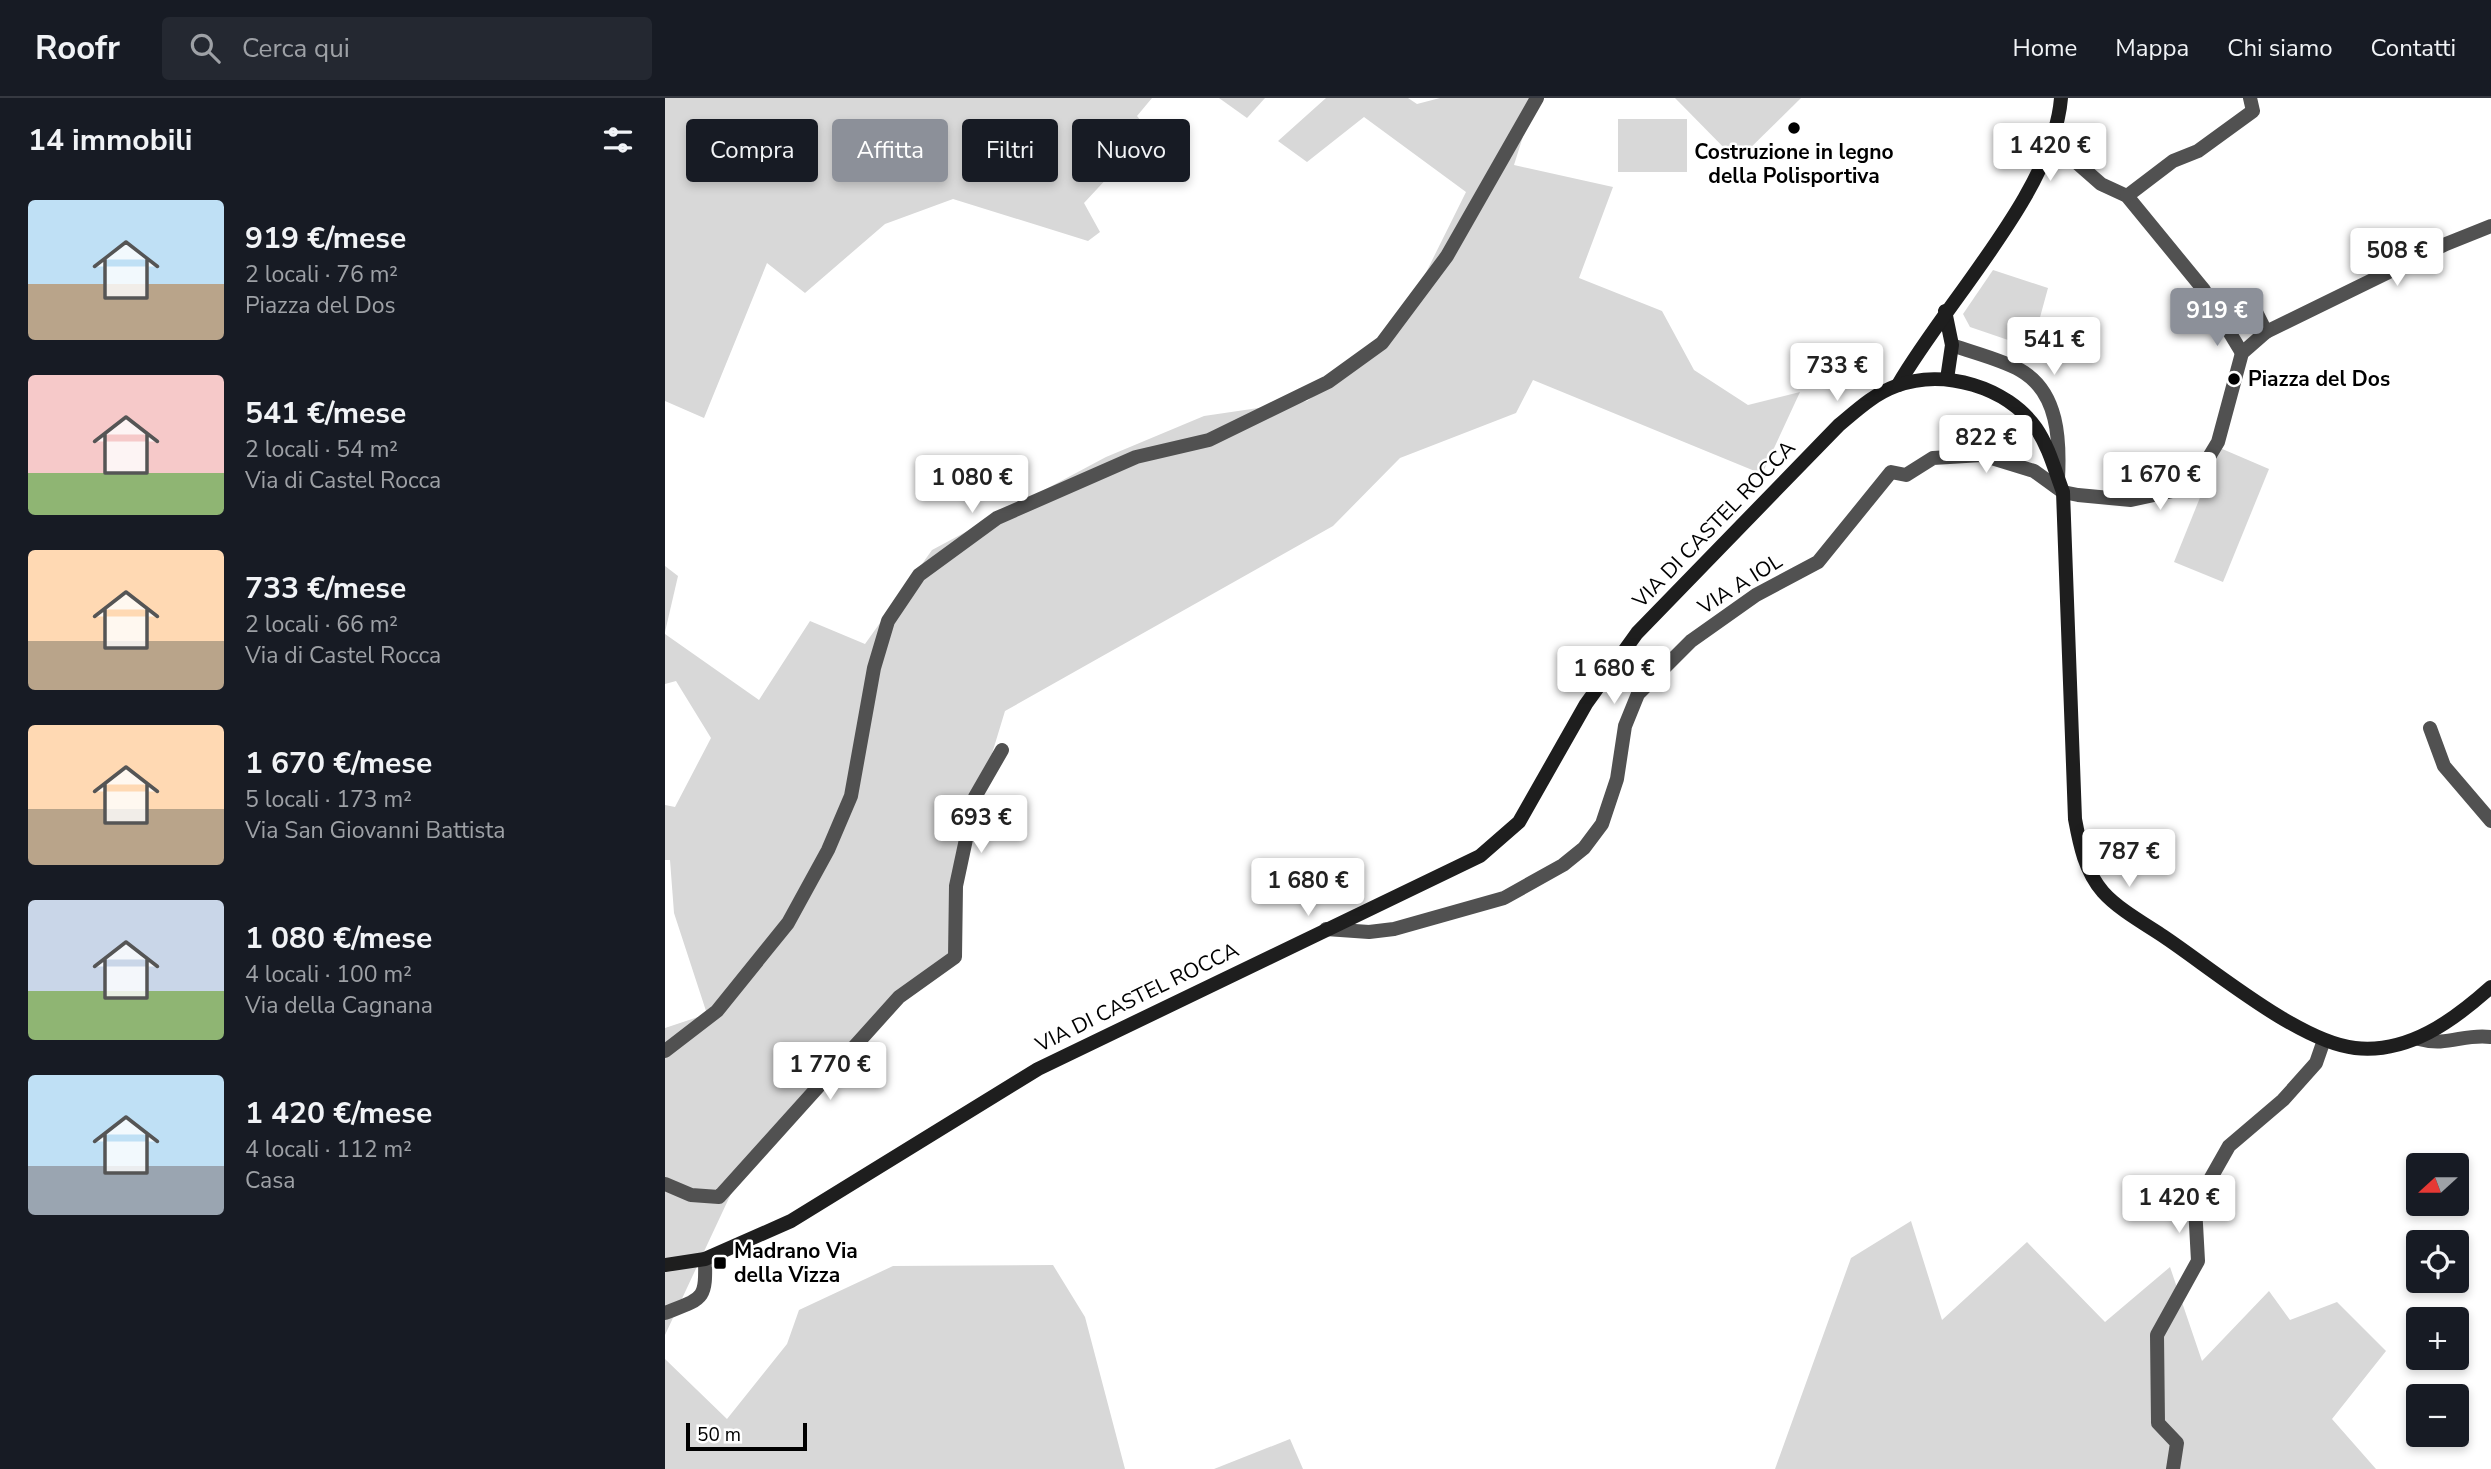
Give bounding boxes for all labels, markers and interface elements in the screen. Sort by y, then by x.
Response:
search box [162,17,652,80]
text: Roofr [35,26,120,71]
icon: search [186,29,224,67]
text: Cerca qui [242,31,350,66]
text: Home [2012,32,2077,64]
text: Mappa [2115,32,2189,64]
text: Chi siamo [2227,32,2333,64]
text: Contatti [2371,32,2456,64]
chip: Compra [686,119,818,182]
chip: Affitta [832,119,948,182]
chip: Filtri [962,119,1058,182]
chip: Nuovo [1072,119,1190,182]
text: 14 immobili [28,120,193,161]
marker: Costruzione in legno della Polisportiva [1786,120,1802,136]
icon: filters [599,121,637,159]
pin: 1 420 € [1985,123,2115,183]
text: 1 420 € [2009,130,2091,161]
place label: Costruzione in legno della Polisportiva [1694,138,1894,190]
text: 919 €/mese [245,218,406,259]
icon: home [84,228,168,312]
pin: 508 € [2348,228,2446,288]
text: 508 € [2366,235,2428,266]
text: 2 locali · 76 m² [245,259,398,290]
pin: 919 € [2168,288,2266,348]
text: Piazza del Dos [245,290,396,321]
text: 919 € [2186,295,2248,326]
pin: 541 € [2005,317,2103,377]
text: 541 € [2023,324,2085,355]
pin: 733 € [1788,344,1886,403]
text: 733 € [1806,350,1868,381]
place label: Piazza del Dos [2248,365,2390,393]
marker: Piazza del Dos [2226,371,2242,387]
text: 541 €/mese [245,393,406,434]
icon: home [84,403,168,487]
pin: 822 € [1937,416,2035,475]
text: 822 € [1955,422,2017,453]
text: 2 locali · 54 m² [245,434,398,465]
street label: VIA DI CASTEL ROCCA [1626,434,1802,615]
pin: 1 670 € [2095,452,2225,512]
pin: 1 080 € [907,456,1037,515]
text: 1 670 € [2119,459,2201,490]
text: 1 080 € [931,462,1013,493]
text: Via di Castel Rocca [245,465,441,496]
street label: VIA A IOL [1692,547,1788,621]
text: 733 €/mese [245,568,406,609]
icon: home [84,578,168,662]
text: 2 locali · 66 m² [245,609,398,640]
text: Via di Castel Rocca [245,640,441,671]
pin: 1 680 € [1549,646,1679,706]
text: 1 680 € [1573,653,1655,684]
text: 1 670 €/mese [245,743,432,784]
icon: home [84,753,168,837]
text: 5 locali · 173 m² [245,784,412,815]
pin: 693 € [932,796,1030,855]
text: 693 € [950,802,1012,833]
text: Via San Giovanni Battista [245,815,506,846]
pin: 787 € [2080,830,2178,889]
text: 787 € [2098,836,2160,867]
pin: 1 680 € [1243,858,1373,918]
text: 1 680 € [1267,865,1349,896]
text: 1 080 €/mese [245,918,432,959]
icon: home [84,928,168,1012]
street label: VIA DI CASTEL ROCCA [1030,936,1243,1059]
text: 4 locali · 100 m² [245,959,412,990]
text: Via della Cagnana [245,990,433,1021]
pin: 1 770 € [765,1042,895,1102]
text: 1 770 € [789,1049,871,1080]
text: 1 420 €/mese [245,1093,432,1134]
icon: home [84,1103,168,1187]
text: 4 locali · 112 m² [245,1134,412,1165]
north arrow [2406,1153,2469,1216]
map controls [2406,1153,2469,1447]
text: Casa [245,1165,296,1196]
pin: 1 420 € [2114,1176,2244,1235]
text: 1 420 € [2138,1182,2220,1213]
button: locate [2406,1230,2469,1293]
place label: Madrano Via della Vizza [734,1237,858,1289]
marker: Madrano Via della Vizza [712,1255,728,1271]
button: + [2406,1307,2469,1370]
button: − [2406,1384,2469,1447]
scale bar [686,1420,807,1452]
text: 50 m [697,1422,741,1448]

